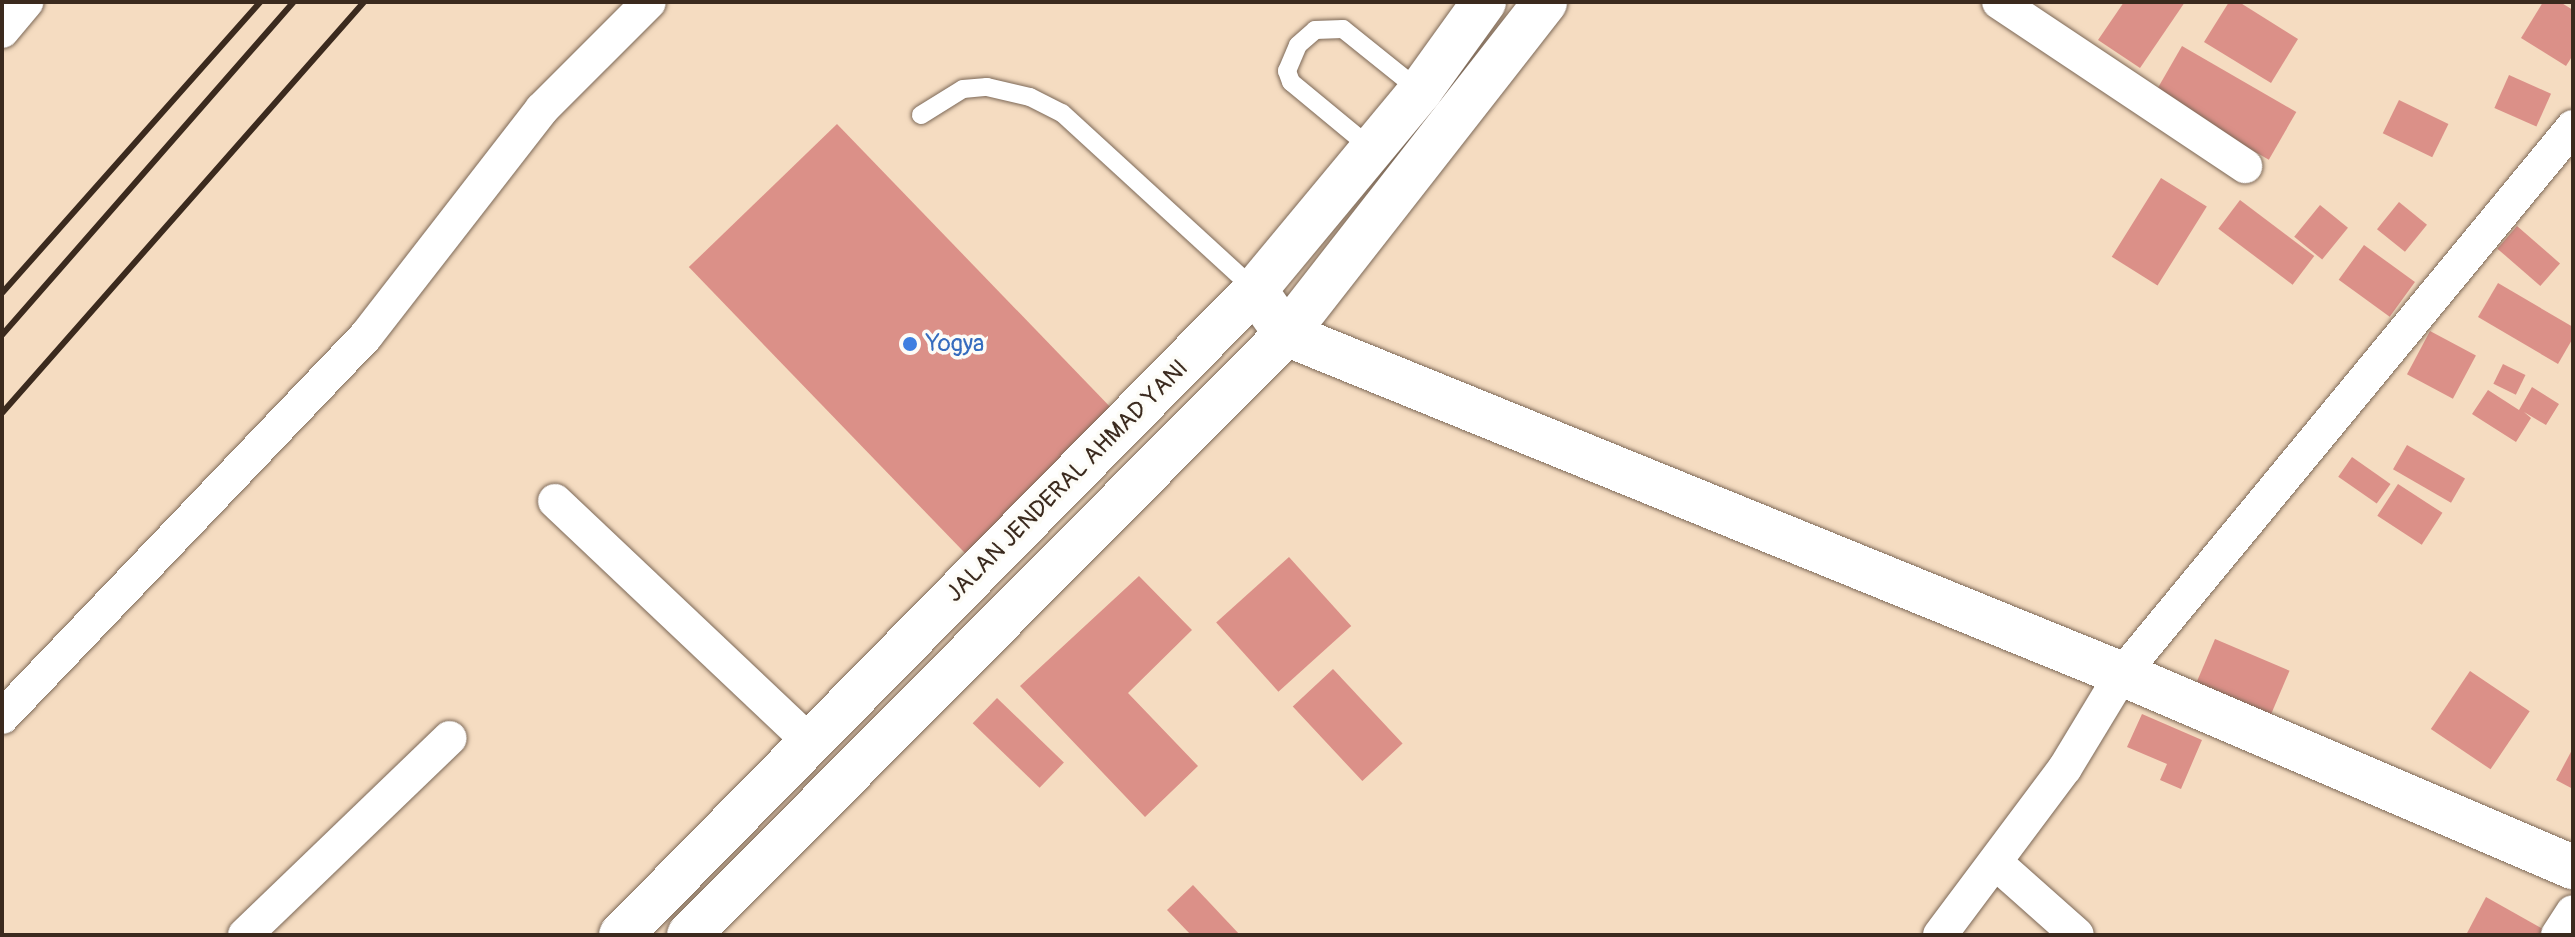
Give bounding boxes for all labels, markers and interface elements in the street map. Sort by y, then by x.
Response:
place label: Yogya [926,330,984,358]
marker: Yogya [901,335,919,353]
street label: JALAN JENDERAL AHMAD YANI [940,354,1194,608]

